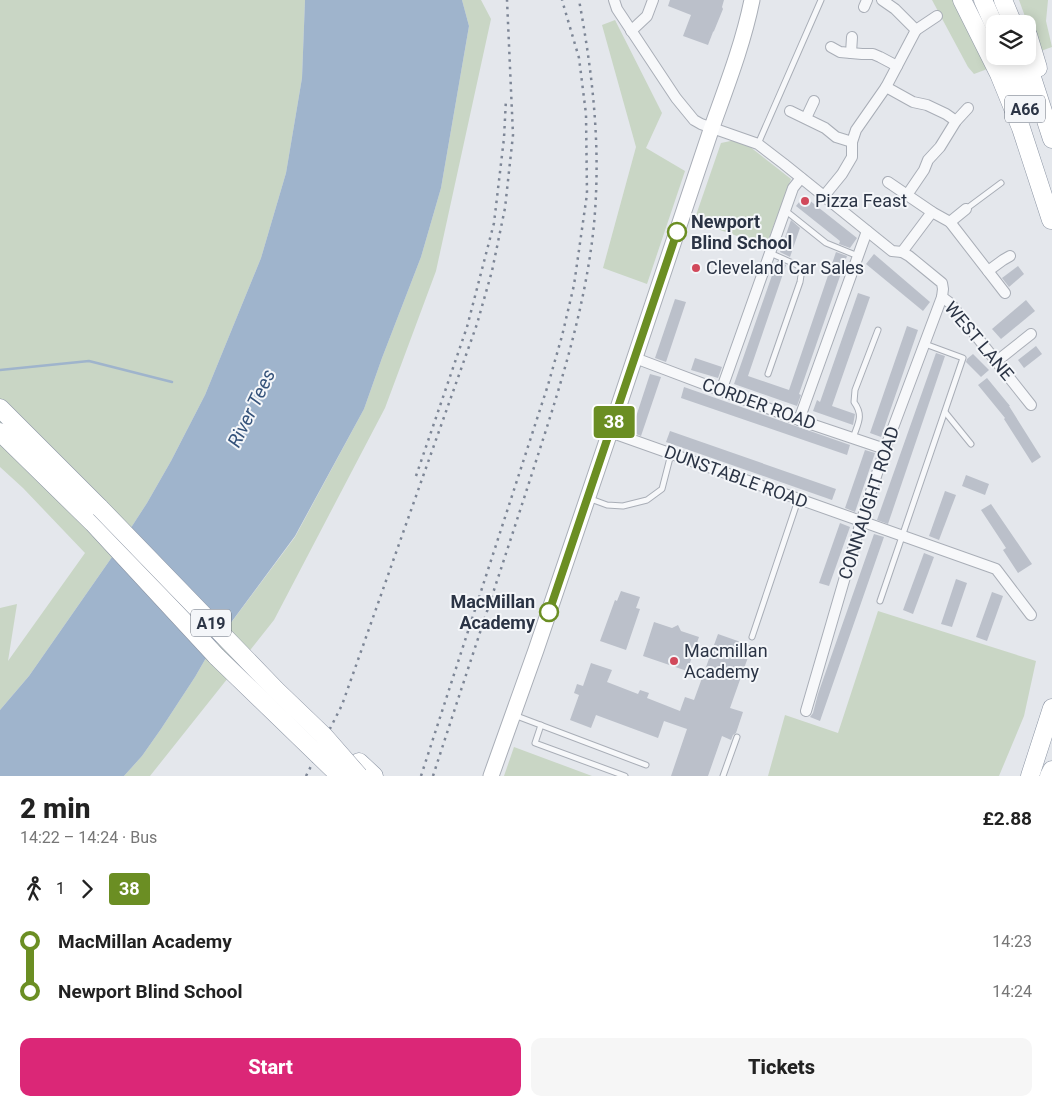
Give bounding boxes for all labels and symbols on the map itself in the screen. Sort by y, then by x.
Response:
road number: A66 [1005,96,1045,122]
place label: Pizza Feast [815,190,907,211]
marker: Pizza Feast [799,195,811,207]
place label: Newport Blind School [691,211,792,253]
marker: Newport Blind School [667,222,687,242]
place label: Cleveland Car Sales [706,257,864,278]
marker: Cleveland Car Sales [690,262,702,274]
street label: WEST LANE [940,297,1018,384]
water label: River Tees [223,365,280,451]
street label: CORDER ROAD [699,373,819,434]
line badge: 38 [592,406,636,438]
street label: CONNAUGHT ROAD [834,424,903,582]
street label: DUNSTABLE ROAD [662,441,811,512]
place label: MacMillan Academy [450,591,536,633]
marker: MacMillan Academy [539,602,559,622]
road number: A19 [191,610,231,636]
place label: Macmillan Academy [684,640,768,682]
marker: Macmillan Academy [668,655,680,667]

